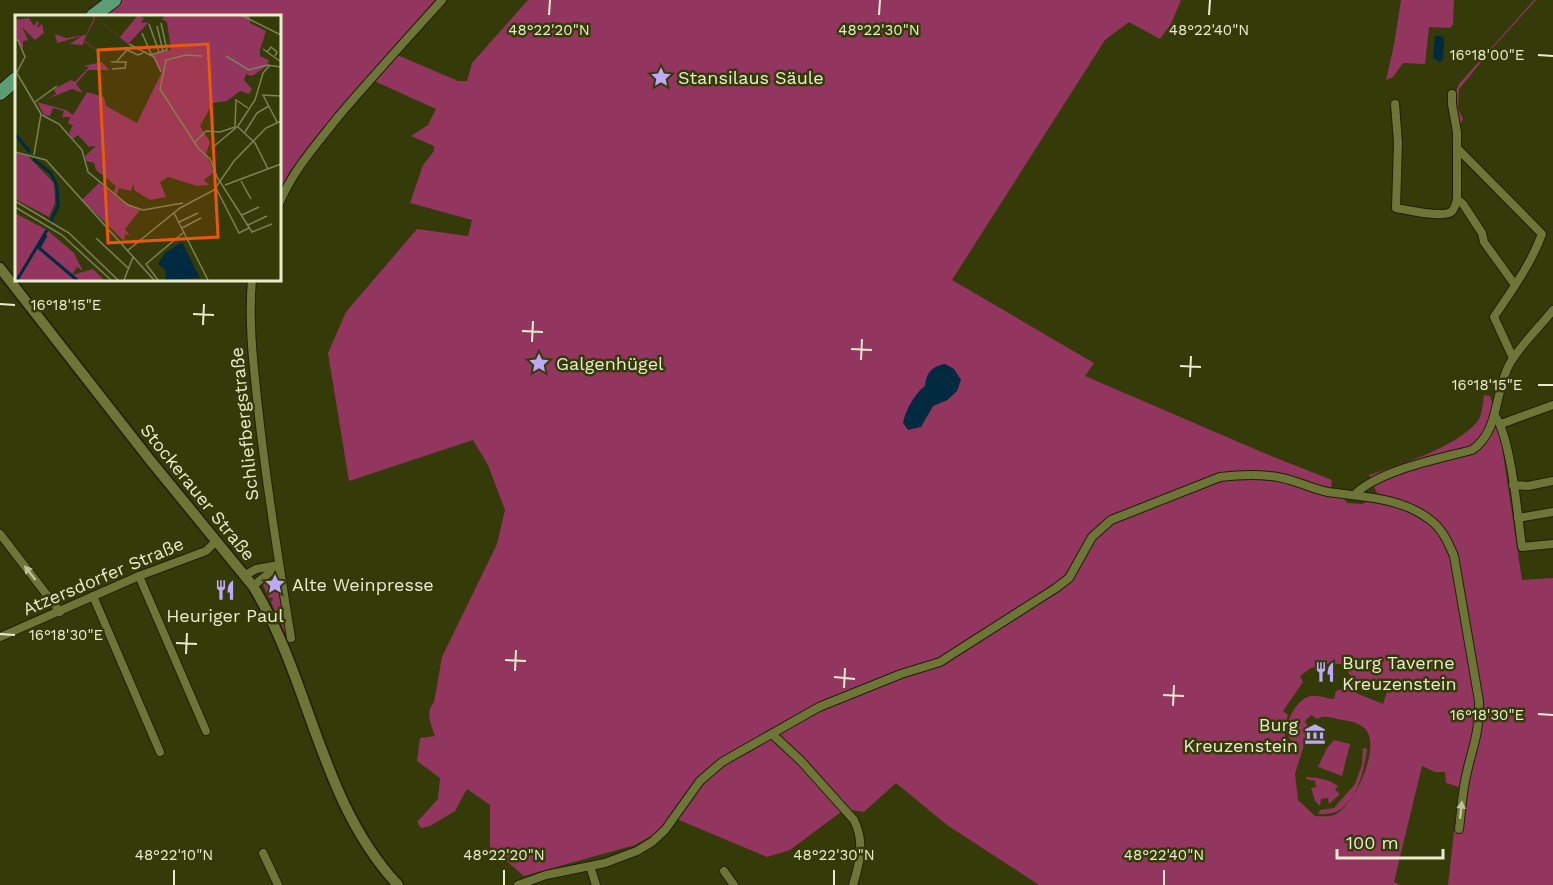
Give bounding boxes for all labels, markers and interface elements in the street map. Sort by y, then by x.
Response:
inset map [15,15,280,280]
text: 48°22'20"N [508,21,590,39]
text: 48°22'30"N [838,21,920,39]
text: 48°22'40"N [1169,21,1249,39]
text: 16°18'00"E [1450,46,1524,64]
place icon: Stansilaus Säule [649,65,673,89]
place label: Stansilaus Säule [678,67,824,88]
text: 16°18'15"E [31,296,101,314]
street label: Schliefbergstraße [225,346,263,502]
place icon: Galgenhügel [527,351,551,375]
place label: Galgenhügel [556,353,664,374]
text: 16°18'15"E [1452,376,1522,394]
street label: Stockerauer Straße [136,419,260,565]
street label: Atzersdorfer Straße [19,533,187,619]
one-way arrow [23,565,36,581]
place icon: Alte Weinpresse [263,572,287,596]
place label: Alte Weinpresse [292,574,434,595]
restaurant icon: Heuriger Paul [213,578,237,602]
place label: Heuriger Paul [166,605,284,626]
text: 16°18'30"E [29,626,103,644]
place label: Burg Taverne Kreuzenstein [1342,652,1457,694]
restaurant icon: Burg Taverne Kreuzenstein [1313,660,1337,684]
text: 16°18'30"E [1450,706,1524,724]
place label: Burg Kreuzenstein [1183,714,1298,756]
museum icon: Burg Kreuzenstein [1303,722,1327,746]
one-way arrow [1457,800,1466,819]
scale bar [1337,822,1444,860]
text: 100 m [1346,832,1399,853]
text: 48°22'10"N [135,846,213,864]
text: 48°22'20"N [463,846,545,864]
text: 48°22'30"N [793,846,875,864]
text: 48°22'40"N [1124,846,1204,864]

